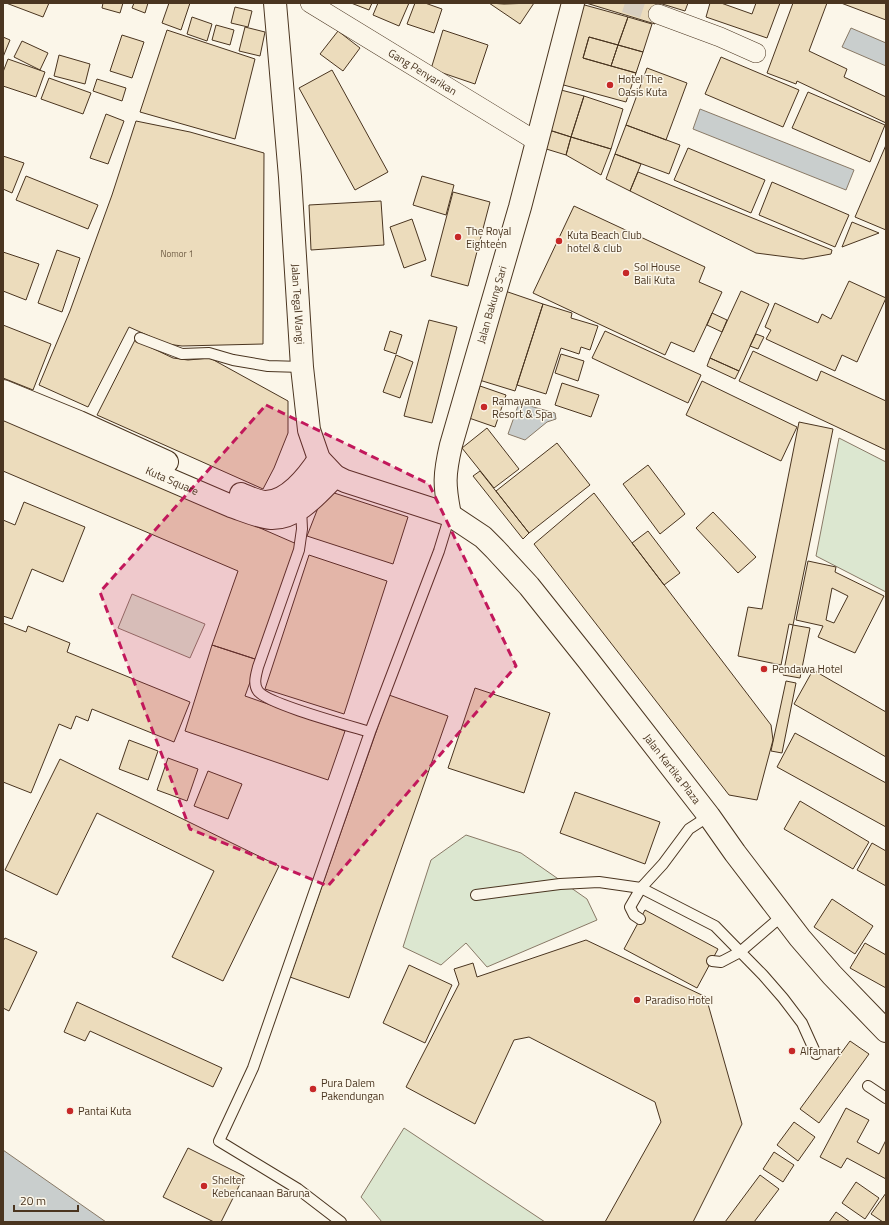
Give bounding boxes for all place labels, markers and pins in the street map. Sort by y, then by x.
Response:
place label: Hotel The Oasis Kuta [618,71,668,100]
marker: Hotel The Oasis Kuta [605,80,615,90]
place label: The Royal Eighteen [466,223,511,252]
place label: Kuta Beach Club hotel & club [567,227,642,256]
marker: The Royal Eighteen [453,232,463,242]
marker: Kuta Beach Club hotel & club [554,236,564,246]
place label: Sol House Bali Kuta [634,259,681,288]
marker: Sol House Bali Kuta [621,268,631,278]
place label: Ramayana Resort & Spa [492,393,553,422]
marker: Ramayana Resort & Spa [479,402,489,412]
place label: Pendawa Hotel [772,661,843,677]
marker: Pendawa Hotel [759,664,769,674]
place label: Paradiso Hotel [645,992,713,1008]
marker: Paradiso Hotel [632,995,642,1005]
place label: Alfamart [800,1043,841,1059]
marker: Alfamart [787,1046,797,1056]
place label: Pura Dalem Pakendungan [321,1075,384,1104]
marker: Pura Dalem Pakendungan [308,1084,318,1094]
place label: Pantai Kuta [78,1103,132,1119]
marker: Pantai Kuta [65,1106,75,1116]
place label: Shelter Kebencanaan Baruna [212,1172,310,1201]
marker: Shelter Kebencanaan Baruna [199,1181,209,1191]

